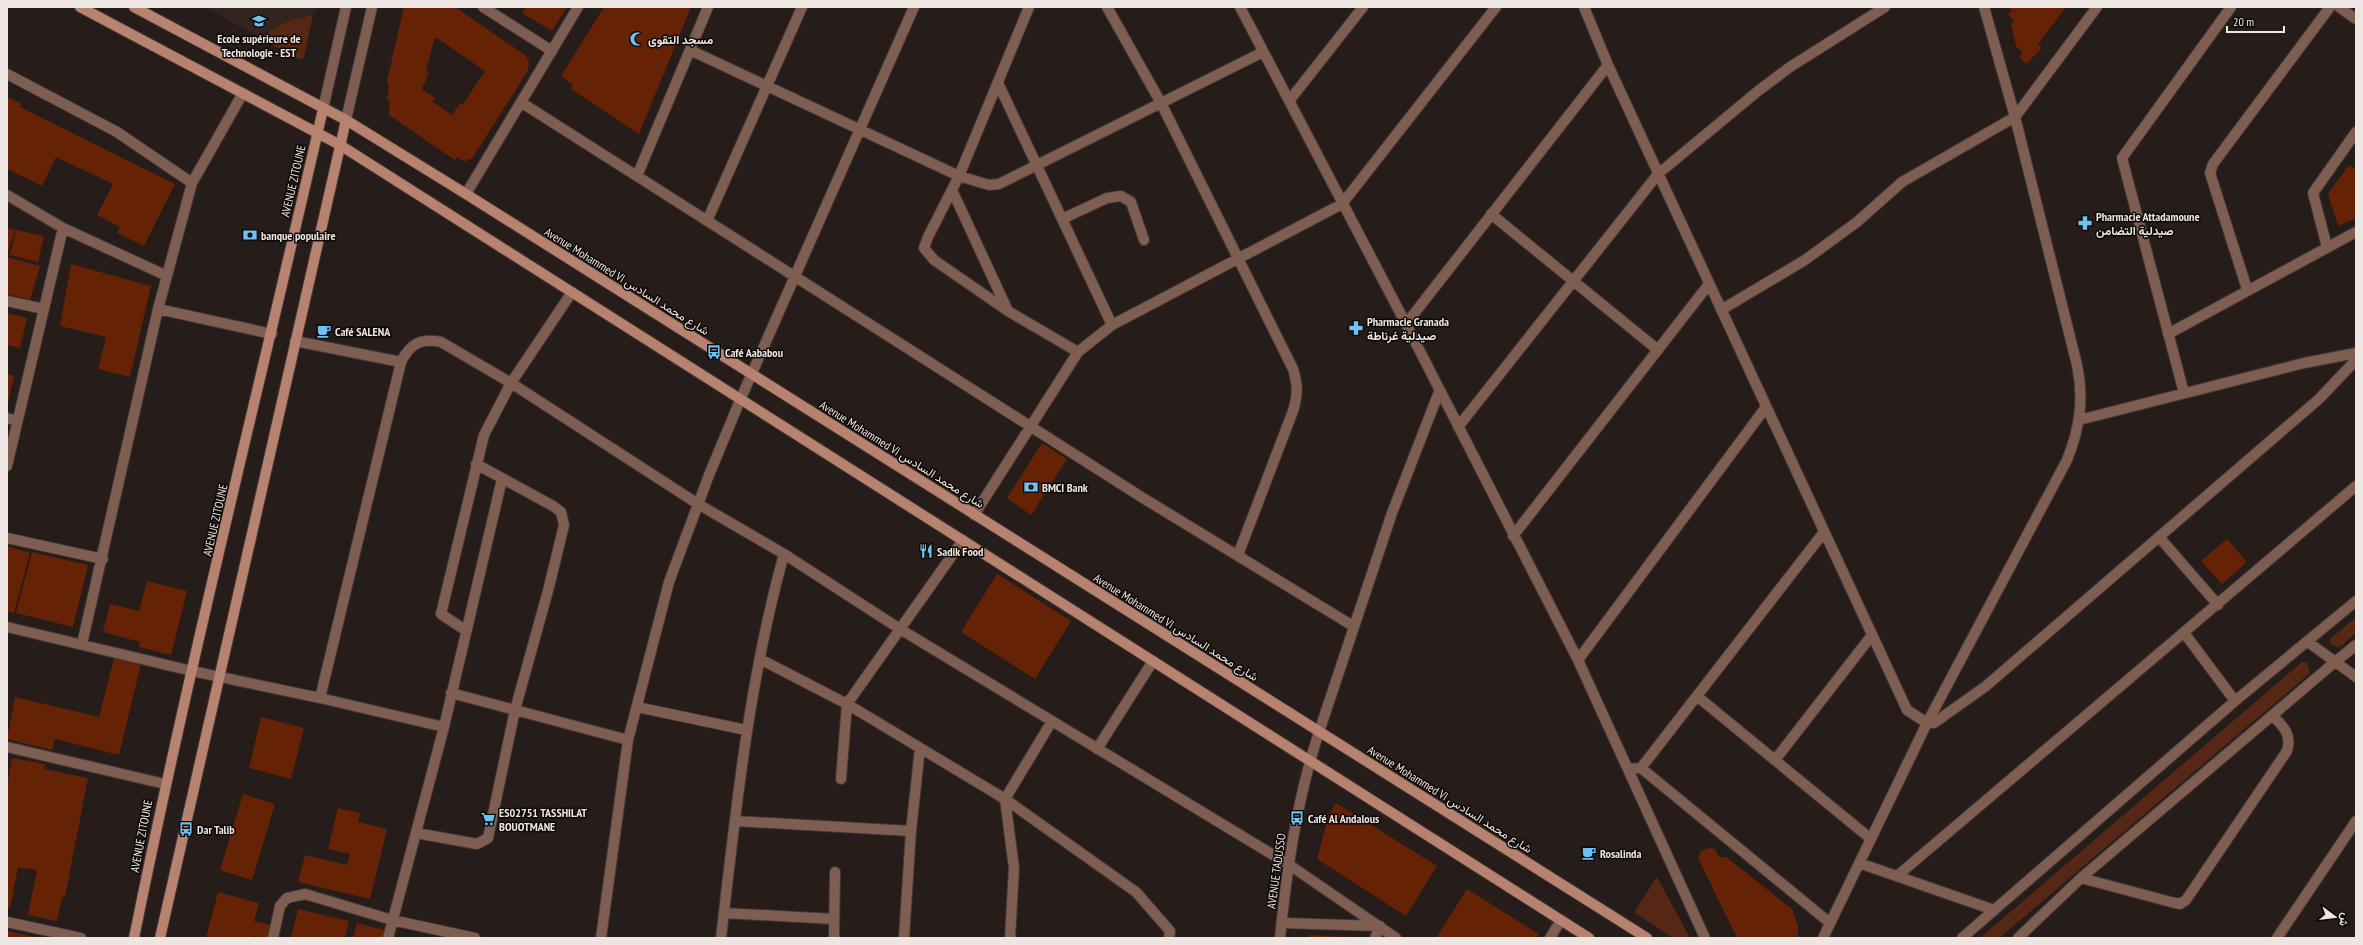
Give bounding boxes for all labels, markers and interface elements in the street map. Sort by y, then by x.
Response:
scale bar [2227,8,2284,34]
school or university icon: Ecole supérieure de Technologie - EST [251,13,267,29]
text: 20 m [2233,14,2254,29]
place label: Ecole supérieure de Technologie - EST [217,31,301,60]
mosque icon: مسجد التقوى [629,31,645,47]
place label: مسجد التقوى [648,32,714,48]
street label: AVENUE ZITOUNE [277,143,309,219]
place label: Pharmacie Attadamoune صيدلية التضامن [2096,209,2200,238]
pharmacy icon: Pharmacie Attadamoune صيدلية التضامن [2077,215,2093,231]
street label: Avenue Mohammed VI شارع محمد السادس [541,224,712,340]
bank icon: banque populaire [242,227,258,243]
place label: banque populaire [261,228,336,243]
place label: Pharmacie Granada صيدلية غرناطة [1367,314,1449,344]
pharmacy icon: Pharmacie Granada صيدلية غرناطة [1348,320,1364,336]
cafe icon: Café SALENA [316,323,332,339]
place label: Café SALENA [335,324,391,339]
bus stop icon: Café Aababou [706,344,722,360]
place label: Café Aababou [725,345,783,360]
street label: Avenue Mohammed VI شارع محمد السادس [816,397,987,513]
bank icon: BMCI Bank [1023,479,1039,495]
place label: BMCI Bank [1042,480,1088,495]
street label: AVENUE ZITOUNE [199,482,231,558]
restaurant icon: Sadik Food [918,543,934,559]
place label: Sadik Food [937,544,983,559]
street label: Avenue Mohammed VI شارع محمد السادس [1090,570,1261,686]
street label: Avenue Mohammed VI شارع محمد السادس [1364,742,1535,858]
street label: AVENUE ZITOUNE [127,798,155,874]
place label: ES02751 TASSHILAT BOUOTMANE [499,805,587,834]
bus stop icon: Café Al Andalous [1289,810,1305,826]
supermarket icon: ES02751 TASSHILAT BOUOTMANE [480,811,496,827]
place label: Café Al Andalous [1308,811,1379,826]
bus stop icon: Dar Talib [178,821,194,837]
place label: Dar Talib [197,822,235,837]
street label: AVENUE TADUSSO [1263,832,1289,910]
cafe icon: Rosalinda [1581,845,1597,861]
place label: Rosalinda [1600,846,1641,861]
north arrow [2315,897,2355,937]
text: ش [2336,911,2353,928]

